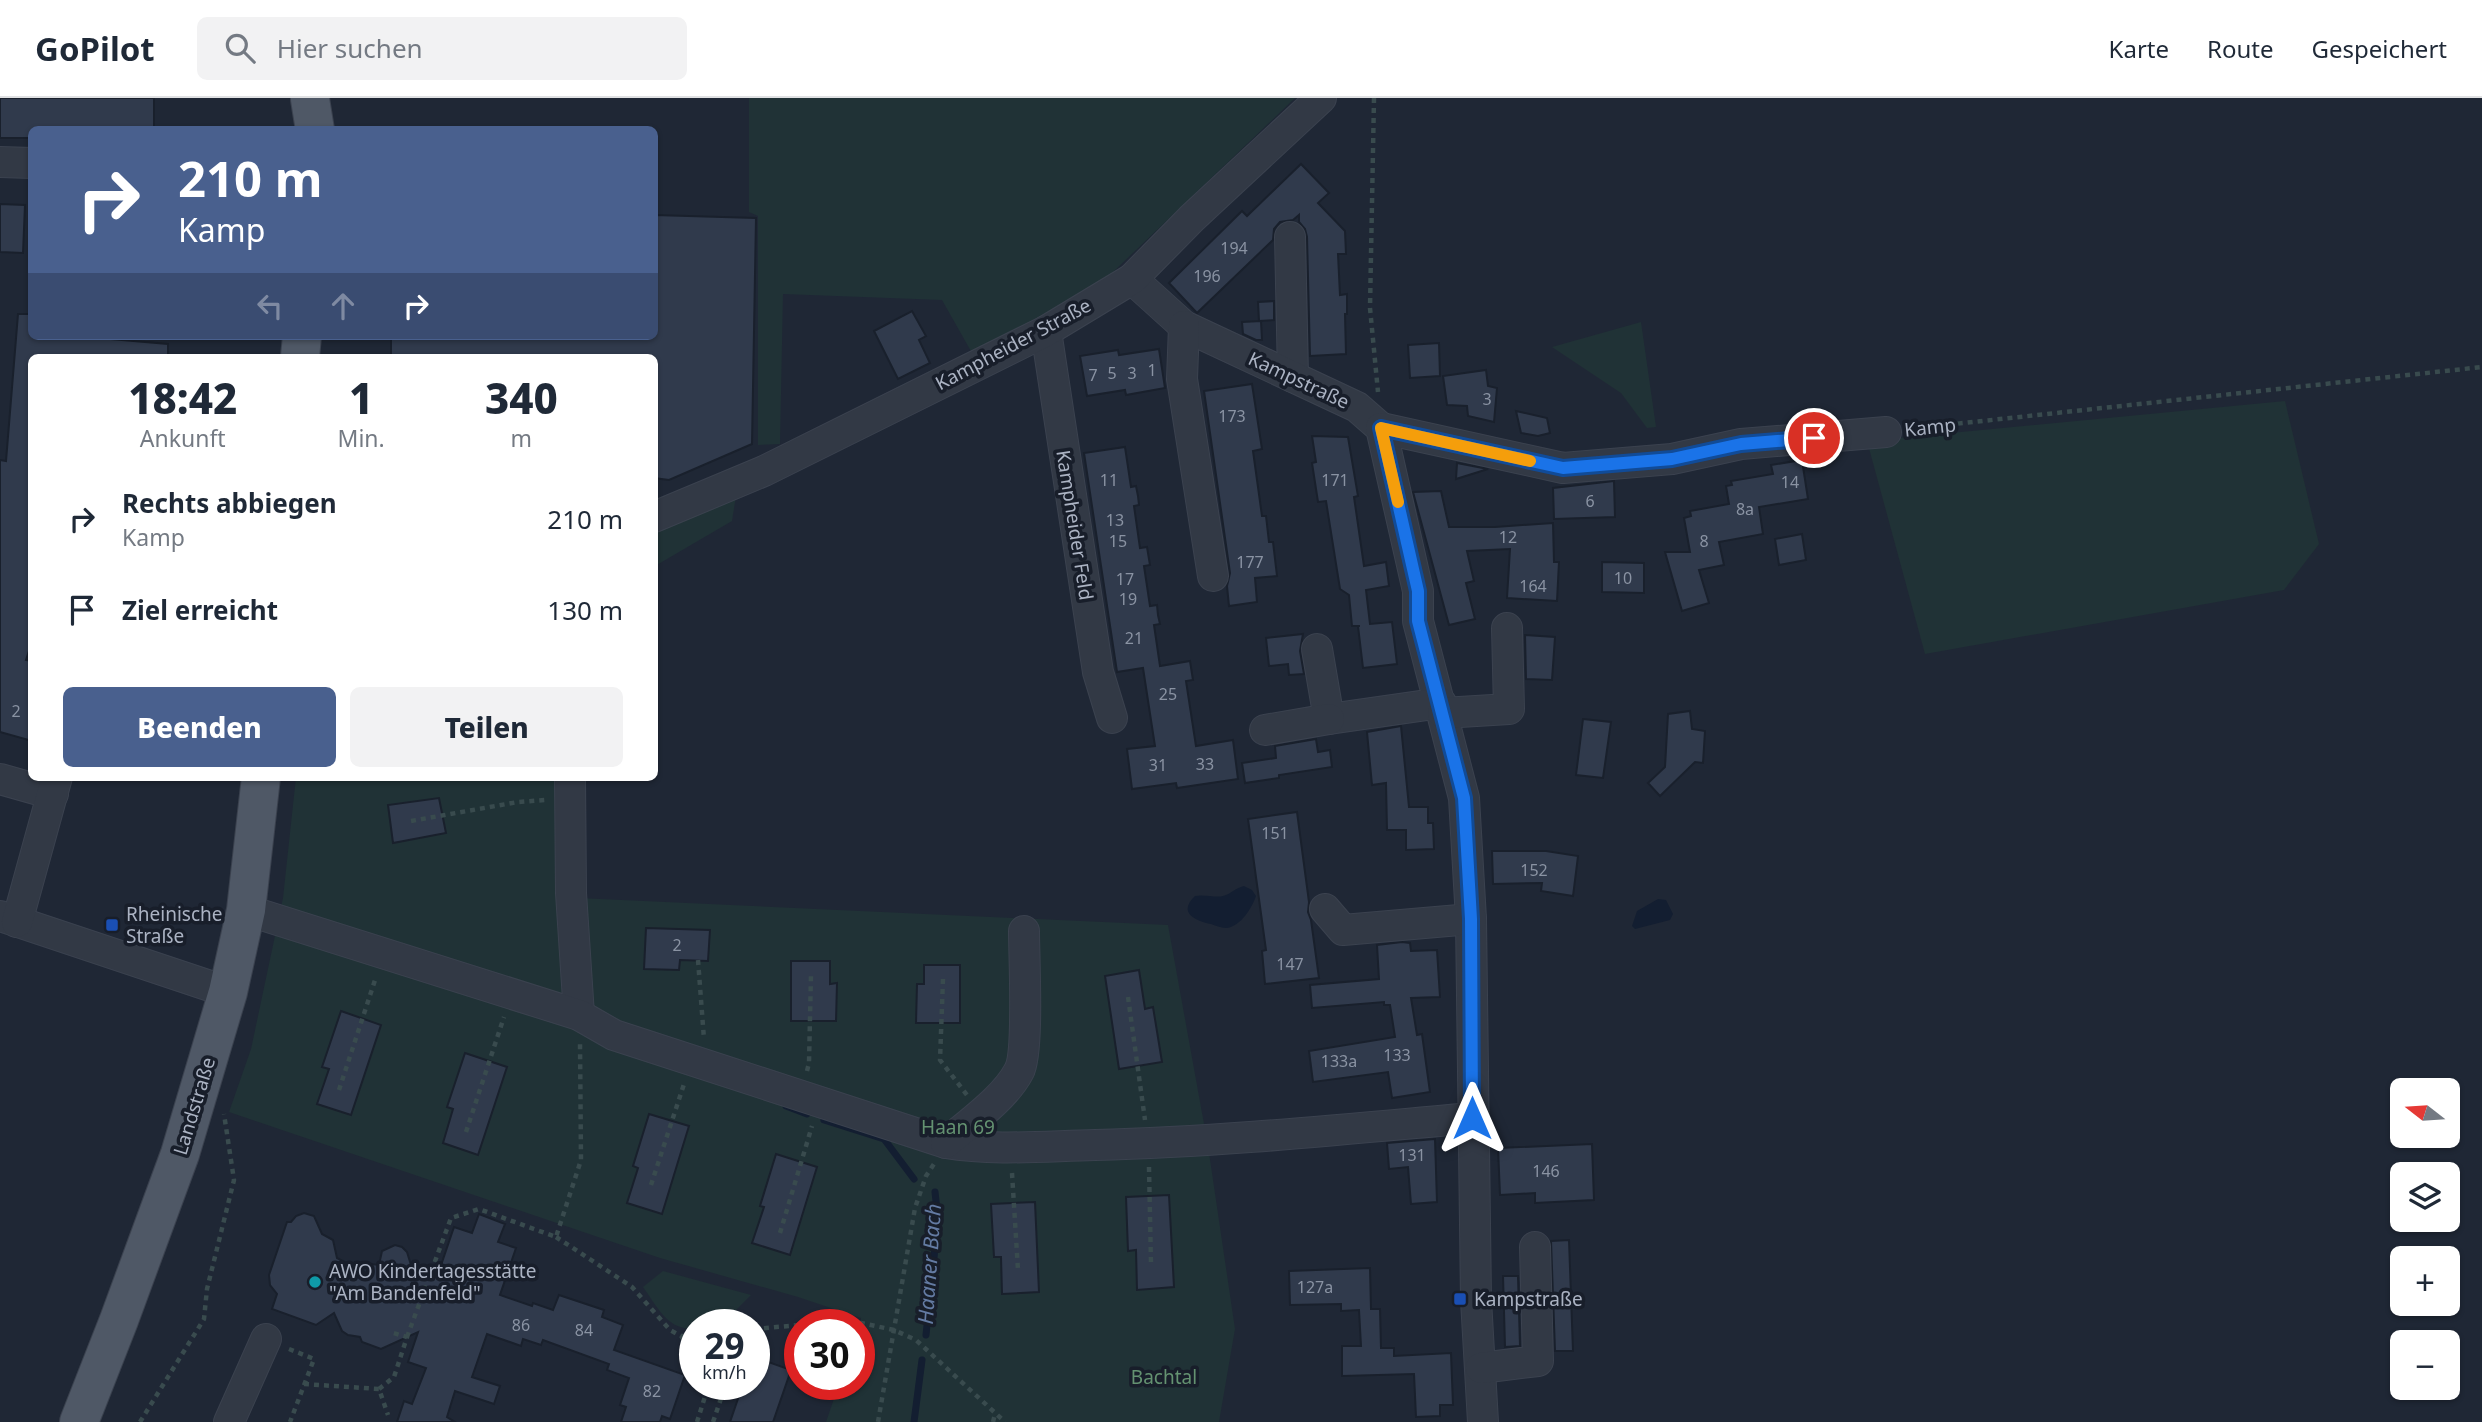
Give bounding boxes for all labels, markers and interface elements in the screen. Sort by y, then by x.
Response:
search box [197,17,687,80]
text: GoPilot [35,26,155,71]
icon: search [221,29,259,67]
text: Hier suchen [277,30,423,66]
text: Karte [2109,32,2169,65]
text: Route [2207,32,2274,65]
text: Gespeichert [2312,32,2447,65]
text: 210 m [178,145,323,211]
icon: right [63,154,154,245]
text: Kamp [178,208,265,251]
house number: 194 [1220,237,1248,259]
house number: 196 [1193,265,1221,287]
icon: left [251,287,289,325]
icon: ahead [324,287,362,325]
icon: right [397,287,435,325]
street label: Kampheider Straße [931,292,1095,396]
street label: Kampstraße [1244,345,1354,415]
house number: 1 [1147,359,1157,381]
house number: 5 [1107,362,1117,384]
house number: 3 [1127,362,1137,384]
house number: 7 [1088,364,1098,386]
text: 18:42 [128,369,237,426]
text: 1 [349,369,373,426]
text: 340 [485,369,558,426]
house number: 3 [1482,388,1492,410]
house number: 173 [1218,405,1246,427]
pin [1784,408,1844,468]
street label: Kamp [1903,411,1957,443]
icon: arrive [1795,419,1833,457]
text: Ankunft [140,422,226,454]
text: Min. [338,422,385,454]
text: m [511,422,532,454]
street label: Kampheider Feld [1050,448,1100,602]
house number: 11 [1100,469,1118,491]
house number: 171 [1321,469,1349,491]
house number: 14 [1781,471,1799,493]
text: Rechts abbiegen [122,485,337,521]
house number: 6 [1585,490,1595,512]
house number: 8a [1736,498,1754,520]
icon: right [63,500,101,538]
text: 210 m [547,501,623,537]
house number: 13 [1106,509,1124,531]
text: Kamp [122,521,185,553]
house number: 12 [1499,526,1517,548]
house number: 15 [1109,530,1127,552]
house number: 8 [1699,530,1709,552]
house number: 177 [1236,551,1264,573]
house number: 10 [1614,567,1632,589]
house number: 17 [1116,568,1134,590]
house number: 164 [1519,575,1547,597]
house number: 19 [1119,588,1137,610]
icon: arrive [63,591,101,629]
text: Ziel erreicht [122,592,278,628]
text: 130 m [547,592,623,628]
house number: 21 [1125,627,1143,649]
house number: 25 [1159,683,1177,705]
button: Beenden [63,687,336,767]
button: Teilen [350,687,623,767]
house number: 2 [11,700,21,722]
house number: 33 [1196,753,1214,775]
house number: 31 [1149,754,1167,776]
house number: 151 [1261,822,1289,844]
house number: 152 [1520,859,1548,881]
place label: Rheinische Straße [126,901,223,949]
marker: Rheinische Straße [104,917,120,933]
house number: 2 [672,934,682,956]
house number: 147 [1276,953,1304,975]
house number: 133 [1383,1044,1411,1066]
house number: 133a [1321,1050,1357,1072]
street label: Landstraße [167,1054,221,1158]
north arrow [2390,1078,2460,1148]
map controls [2390,1078,2460,1400]
position arrow [1435,1081,1509,1155]
park label: Haan 69 [921,1114,995,1140]
house number: 131 [1398,1144,1426,1166]
house number: 146 [1532,1160,1560,1182]
button: layers [2390,1162,2460,1232]
water label: Haaner Bach [911,1203,947,1325]
button: + [2390,1246,2460,1316]
place label: AWO Kindertagesstätte "Am Bandenfeld" [329,1258,536,1306]
marker: AWO Kindertagesstätte "Am Bandenfeld" [307,1274,323,1290]
house number: 127a [1297,1276,1333,1298]
place label: Kampstraße [1474,1286,1583,1312]
marker: Kampstraße [1452,1291,1468,1307]
speed limit sign: 30 [784,1309,875,1400]
house number: 86 [512,1314,530,1336]
house number: 84 [575,1319,593,1341]
text: 29 [704,1322,745,1369]
button: − [2390,1330,2460,1400]
text: km/h [702,1360,747,1384]
park label: Bachtal [1131,1364,1197,1390]
house number: 82 [643,1380,661,1402]

